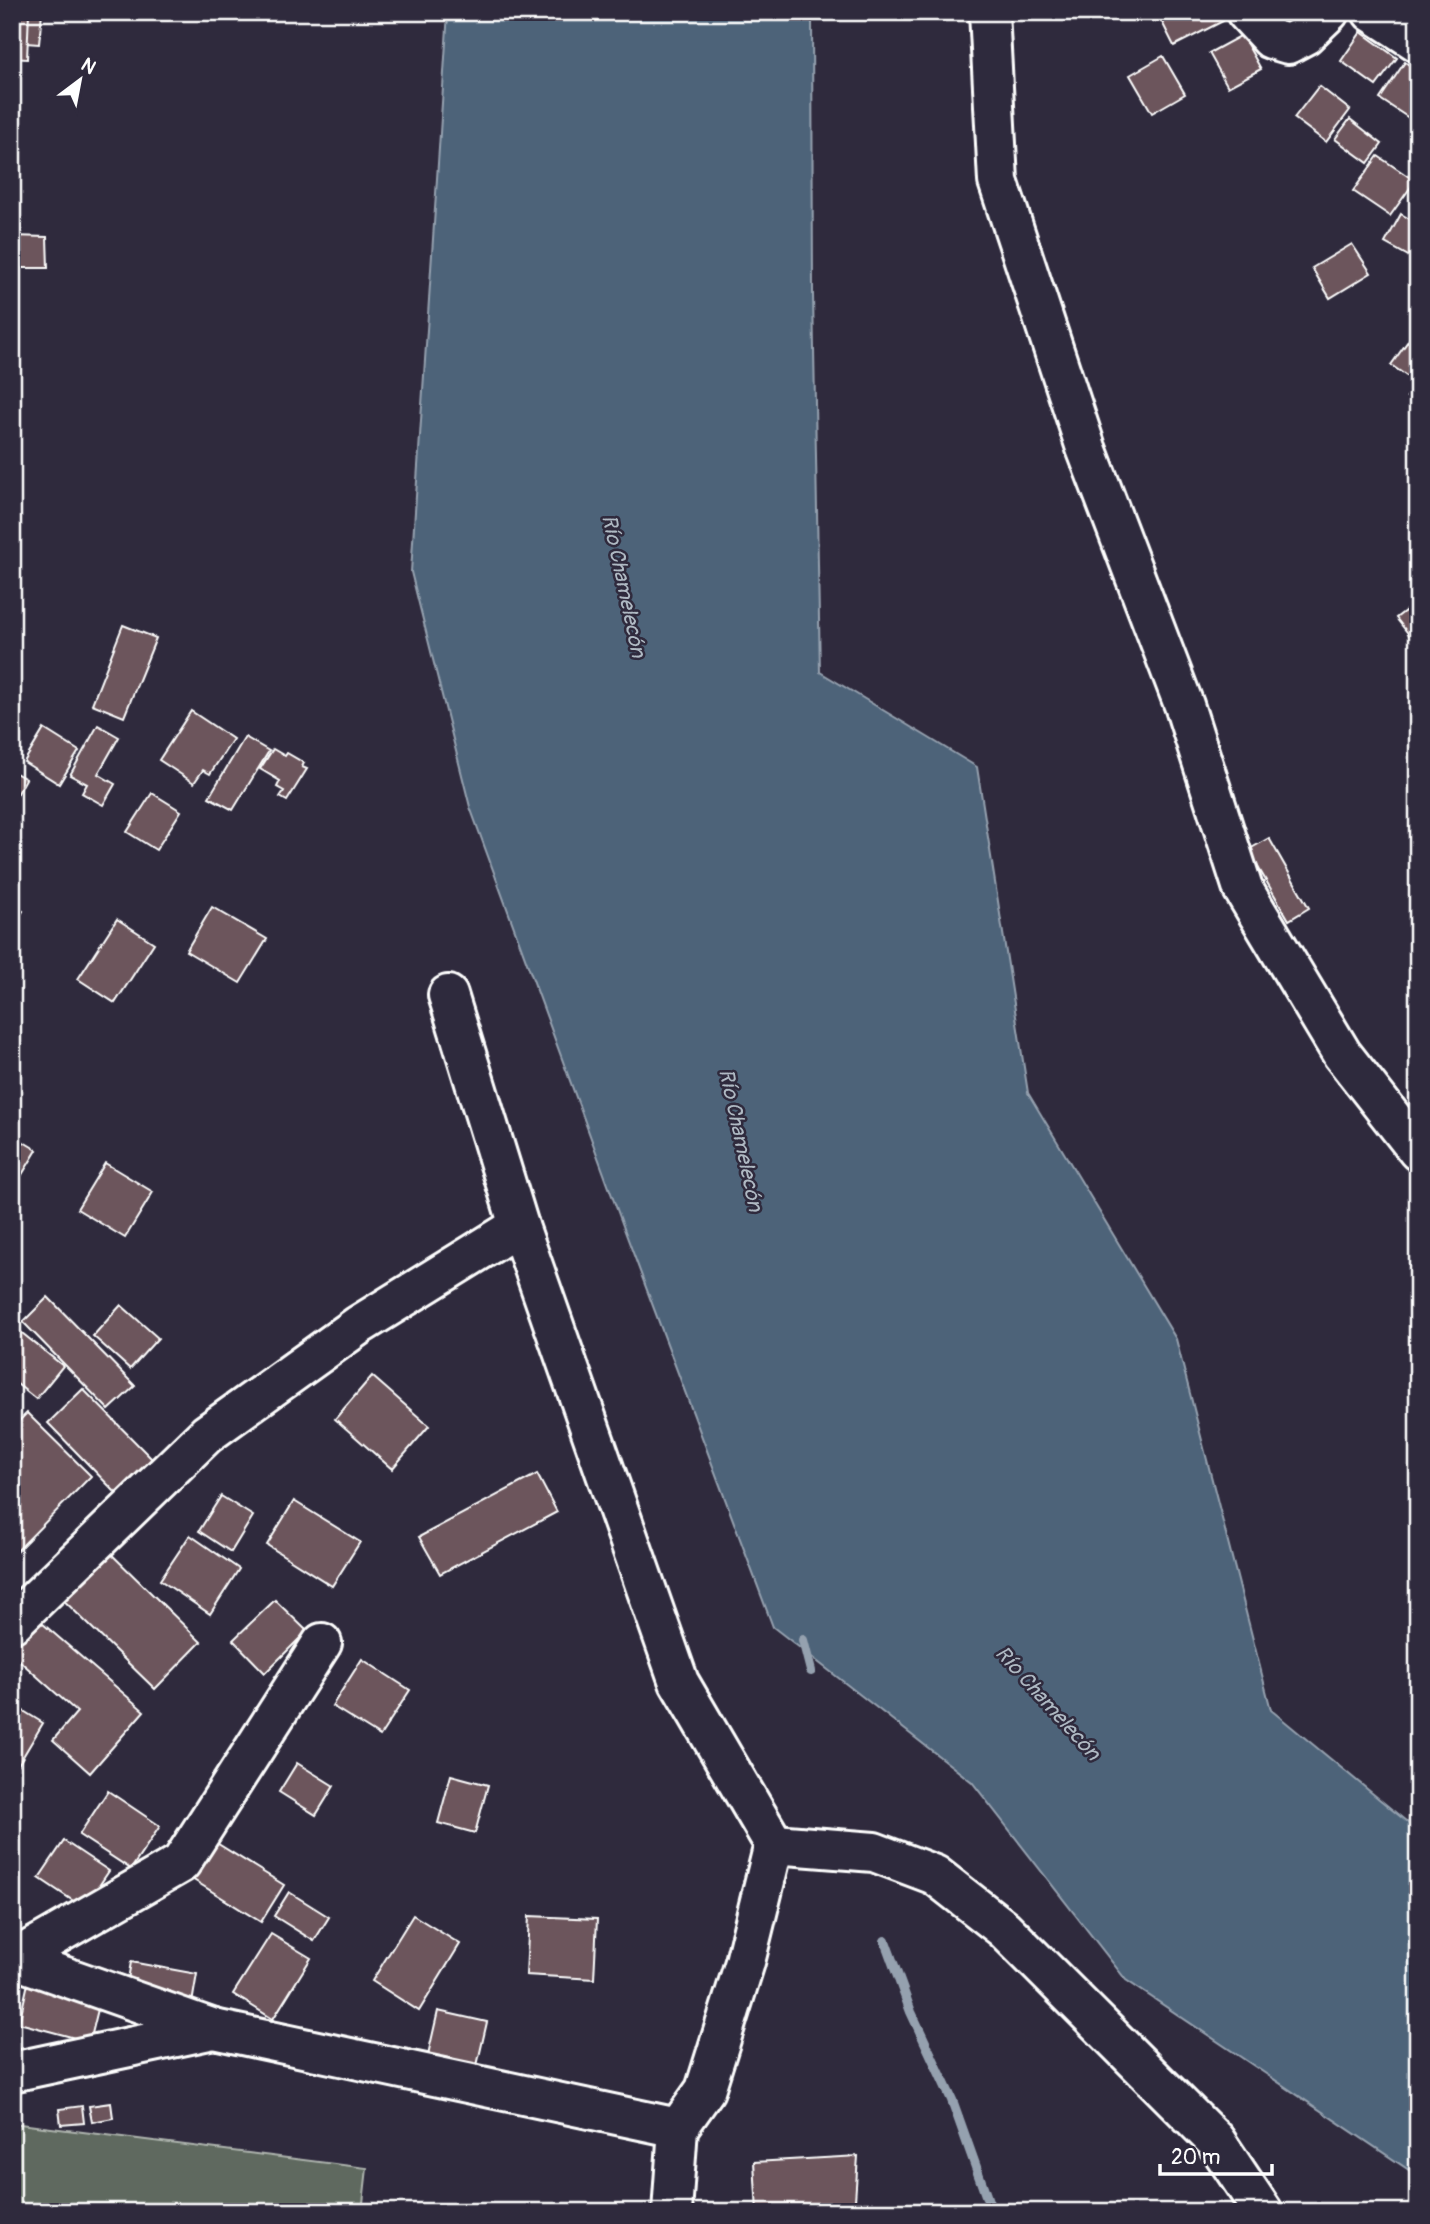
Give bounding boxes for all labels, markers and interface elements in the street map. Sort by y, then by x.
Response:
north arrow [46,46,116,116]
text: N [77,53,100,80]
water label: Río Chamelecón [595,512,652,661]
water label: Río Chamelecón [712,1066,769,1215]
water label: Río Chamelecón [989,1640,1107,1767]
scale bar [1160,2133,1272,2177]
text: 20 m [1171,2144,1220,2171]

